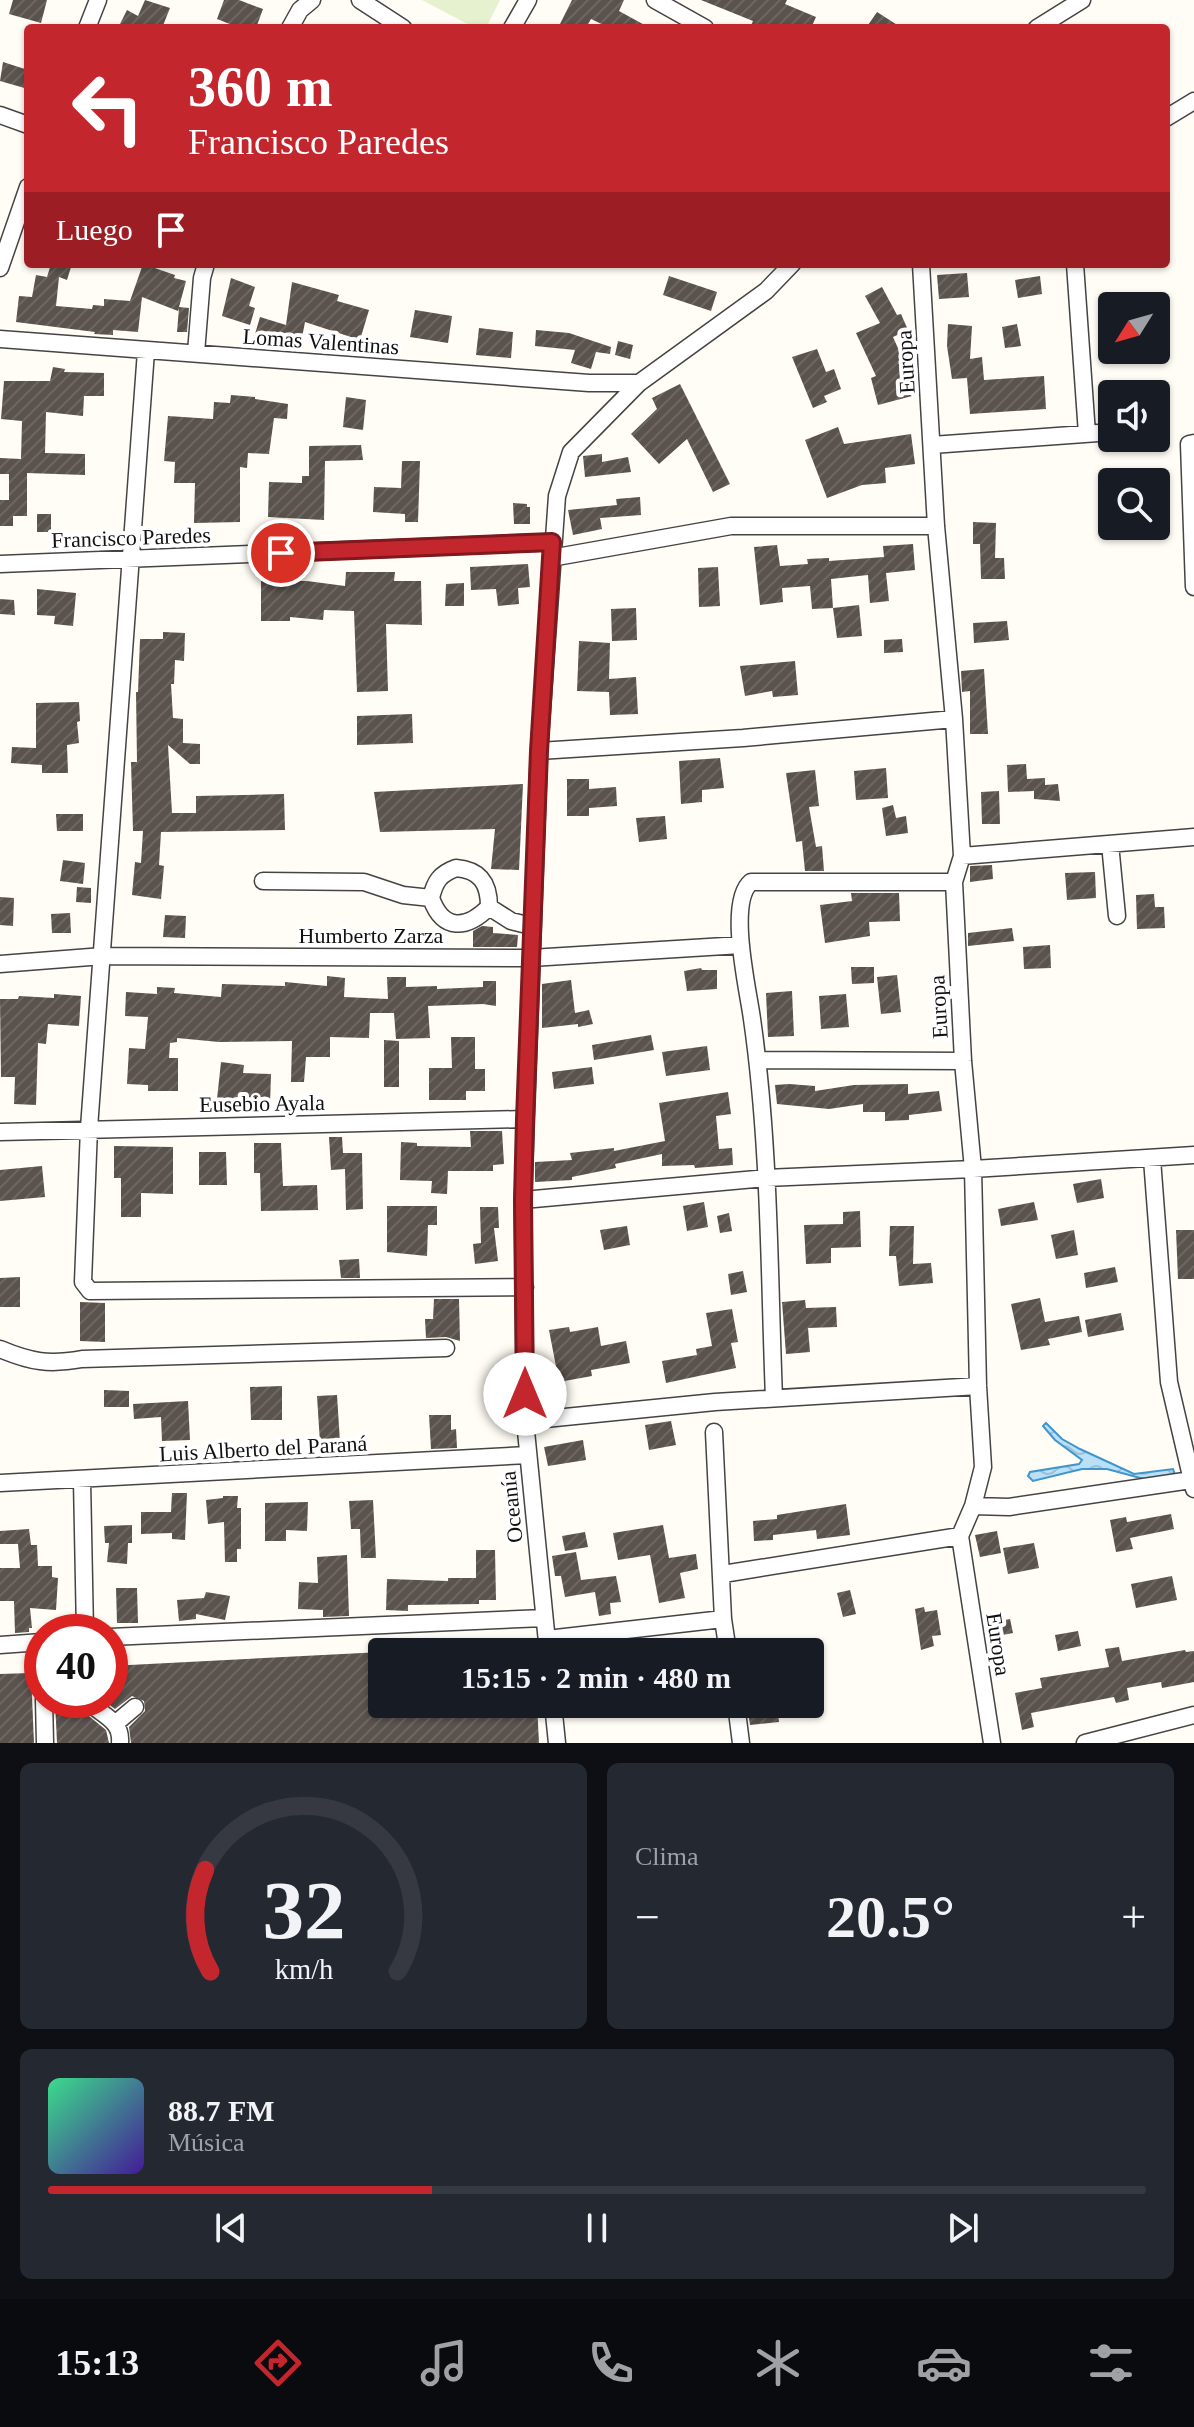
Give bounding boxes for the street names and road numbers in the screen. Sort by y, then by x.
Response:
street label: Lomas Valentinas [242,324,400,359]
street label: Europa [891,329,920,394]
street label: Francisco Paredes [51,522,211,553]
street label: Humberto Zarza [299,923,444,948]
street label: Europa [924,974,953,1039]
street label: Eusebio Ayala [199,1090,325,1117]
street label: Luis Alberto del Paraná [158,1431,368,1466]
street label: Oceanía [495,1470,528,1544]
street label: Europa [981,1611,1016,1678]

